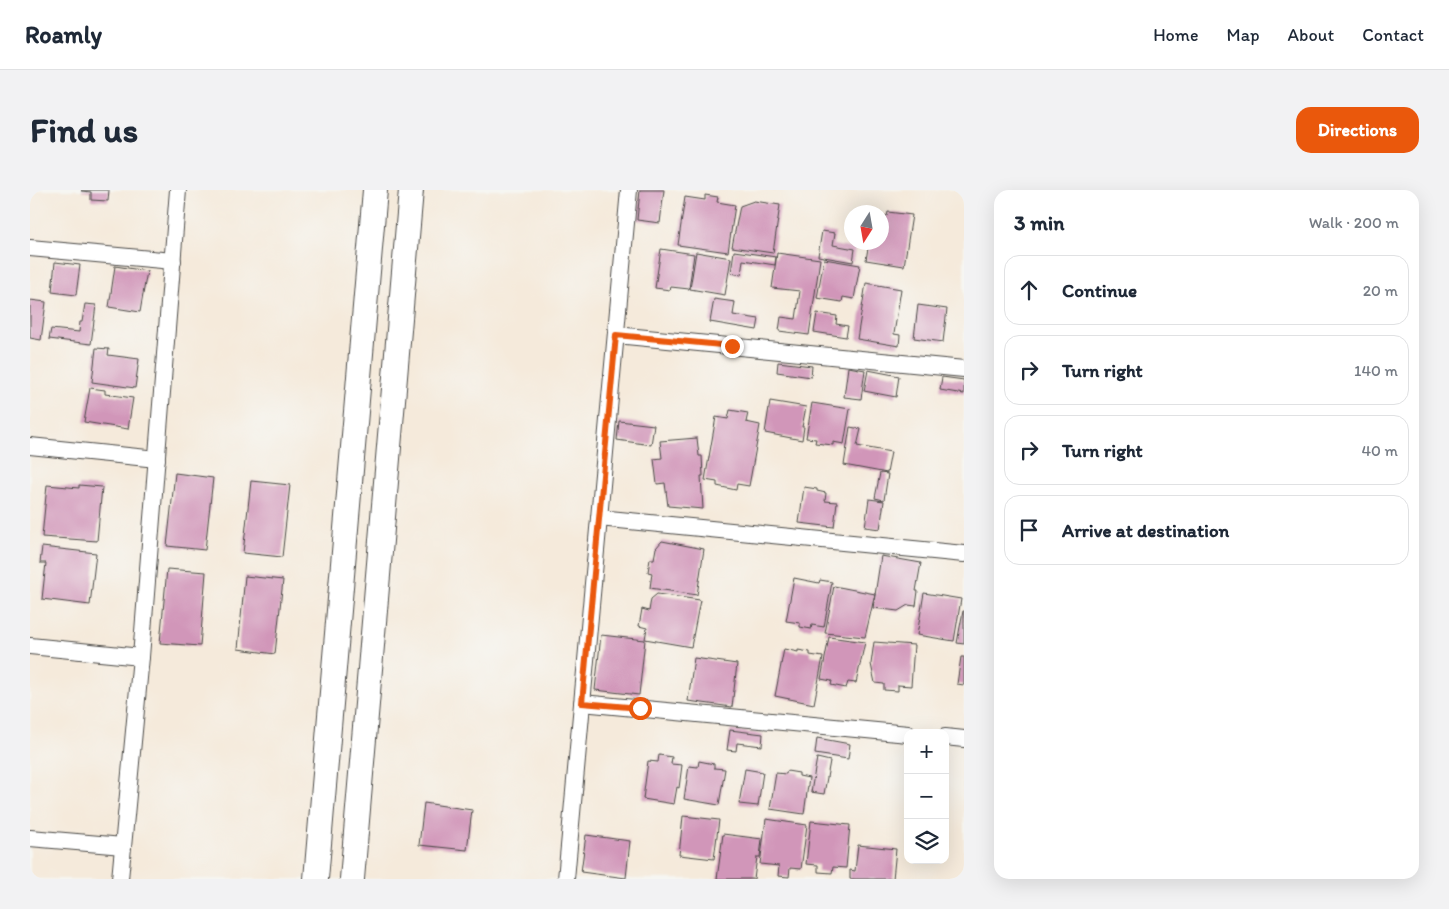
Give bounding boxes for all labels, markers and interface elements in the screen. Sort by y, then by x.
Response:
text: Roamly [25,20,102,49]
text: Home [1153,24,1199,46]
text: Map [1227,24,1260,46]
text: About [1288,24,1334,46]
text: Contact [1362,24,1424,46]
button: Directions [1296,107,1419,153]
text: Find us [30,109,138,151]
north arrow [844,205,889,250]
text: 3 min [1014,210,1064,235]
text: Walk · 200 m [1309,213,1399,232]
icon: ahead [1015,276,1043,304]
text: Continue [1062,279,1137,302]
text: 20 m [1363,281,1398,300]
route end [721,335,744,358]
icon: right [1015,356,1043,384]
text: Turn right [1062,359,1143,382]
text: 140 m [1354,361,1398,380]
icon: right [1015,436,1043,464]
text: Turn right [1062,439,1143,462]
text: 40 m [1361,441,1398,460]
icon: arrive [1015,516,1043,544]
text: Arrive at destination [1062,519,1229,542]
route start [629,697,652,720]
map controls [904,729,949,864]
button: + [904,729,949,774]
button: − [904,774,949,819]
button: layers [904,819,949,864]

